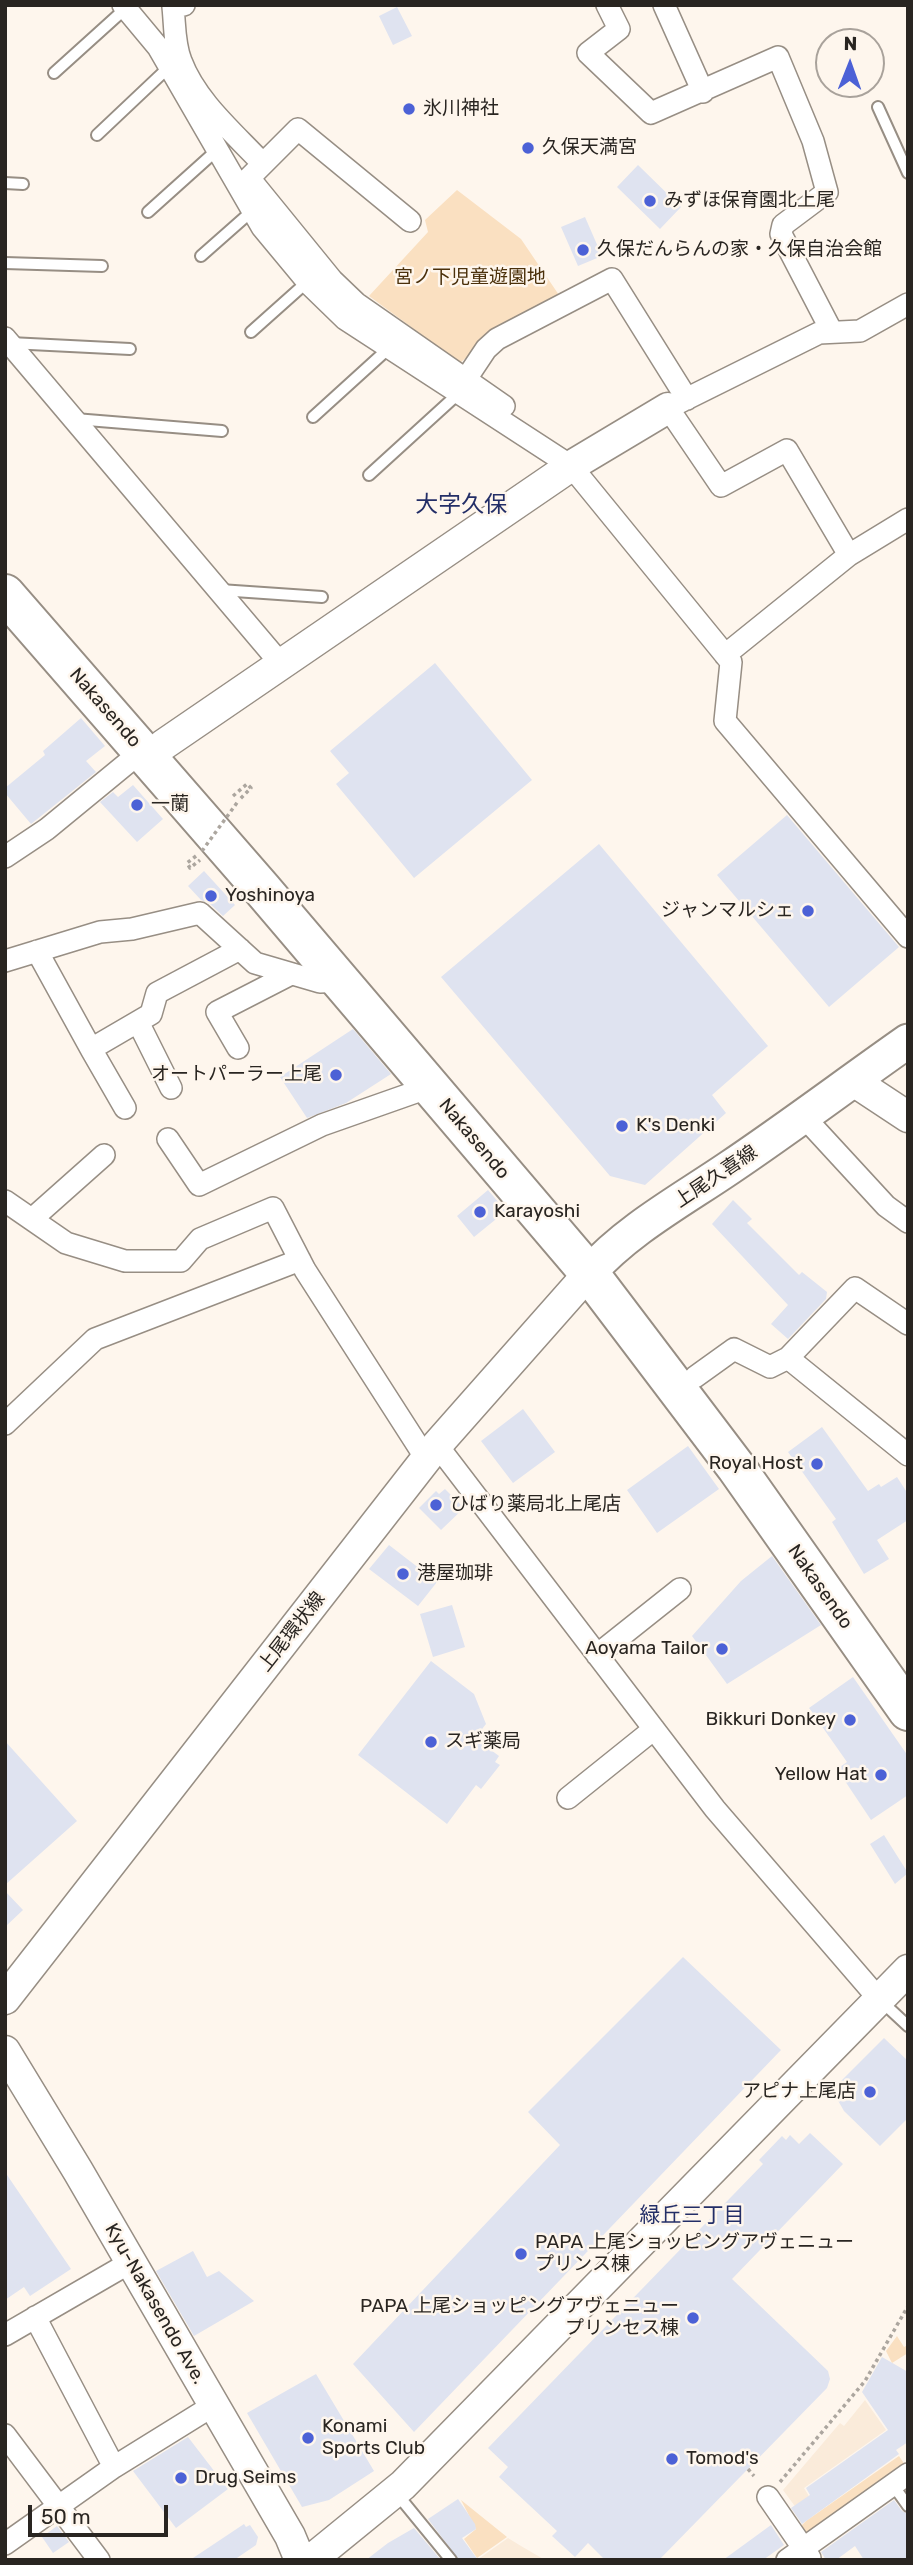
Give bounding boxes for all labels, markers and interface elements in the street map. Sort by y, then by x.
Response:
north arrow [815,28,885,98]
text: N [843,32,857,55]
place label: 氷川神社 [423,98,499,120]
marker: 氷川神社 [401,101,417,117]
place label: 久保天満宮 [542,137,637,159]
marker: 久保天満宮 [520,140,536,156]
place label: みずほ保育園北上尾 [664,190,835,212]
marker: みずほ保育園北上尾 [642,193,658,209]
place label: 久保だんらんの家・久保自治会館 [597,239,882,261]
marker: 久保だんらんの家・久保自治会館 [575,242,591,258]
park label: 宮ノ下児童遊園地 [394,267,546,289]
district label: 大字久保 [415,491,507,519]
street label: Nakasendo [64,664,146,752]
place label: 一蘭 [151,794,189,816]
marker: 一蘭 [129,797,145,813]
place label: Yoshinoya [225,885,315,907]
marker: Yoshinoya [203,888,219,904]
place label: ジャンマルシェ [661,900,794,922]
marker: ジャンマルシェ [800,903,816,919]
place label: オートパーラー上尾 [151,1064,322,1086]
marker: オートパーラー上尾 [328,1067,344,1083]
street label: Nakasendo [434,1094,514,1184]
place label: K's Denki [636,1115,715,1137]
marker: K's Denki [614,1118,630,1134]
street label: 上尾久喜線 [670,1141,762,1213]
place label: Karayoshi [494,1201,580,1223]
marker: Karayoshi [472,1204,488,1220]
place label: Royal Host [709,1453,803,1475]
marker: Royal Host [809,1456,825,1472]
place label: ひばり薬局北上尾店 [450,1494,621,1516]
marker: ひばり薬局北上尾店 [428,1497,444,1513]
street label: Nakasendo [783,1540,857,1634]
place label: 港屋珈琲 [417,1563,493,1585]
marker: 港屋珈琲 [395,1566,411,1582]
street label: 上尾環状線 [254,1588,330,1676]
place label: Aoyama Tailor [585,1638,708,1660]
marker: Aoyama Tailor [714,1641,730,1657]
place label: Bikkuri Donkey [706,1709,836,1731]
marker: Bikkuri Donkey [842,1712,858,1728]
place label: スギ薬局 [445,1731,521,1753]
marker: スギ薬局 [423,1734,439,1750]
place label: Yellow Hat [775,1764,867,1786]
marker: Yellow Hat [873,1767,889,1783]
place label: アピナ上尾店 [742,2081,856,2103]
marker: アピナ上尾店 [862,2084,878,2100]
district label: 緑丘三丁目 [640,2203,744,2229]
street label: Kyu-Nakasendo Ave. [100,2220,210,2388]
place label: PAPA 上尾ショッピングアヴェニュー プリンス棟 [535,2232,854,2276]
marker: PAPA 上尾ショッピングアヴェニュー プリンス棟 [513,2246,529,2262]
place label: PAPA 上尾ショッピングアヴェニュー プリンセス棟 [360,2296,679,2340]
marker: PAPA 上尾ショッピングアヴェニュー プリンセス棟 [685,2310,701,2326]
place label: Konami Sports Club [322,2416,425,2460]
marker: Konami Sports Club [300,2430,316,2446]
place label: Tomod's [686,2448,759,2470]
marker: Tomod's [664,2451,680,2467]
place label: Drug Seims [195,2467,296,2489]
marker: Drug Seims [173,2470,189,2486]
scale bar [32,2492,172,2536]
text: 50 m [41,2504,91,2529]

